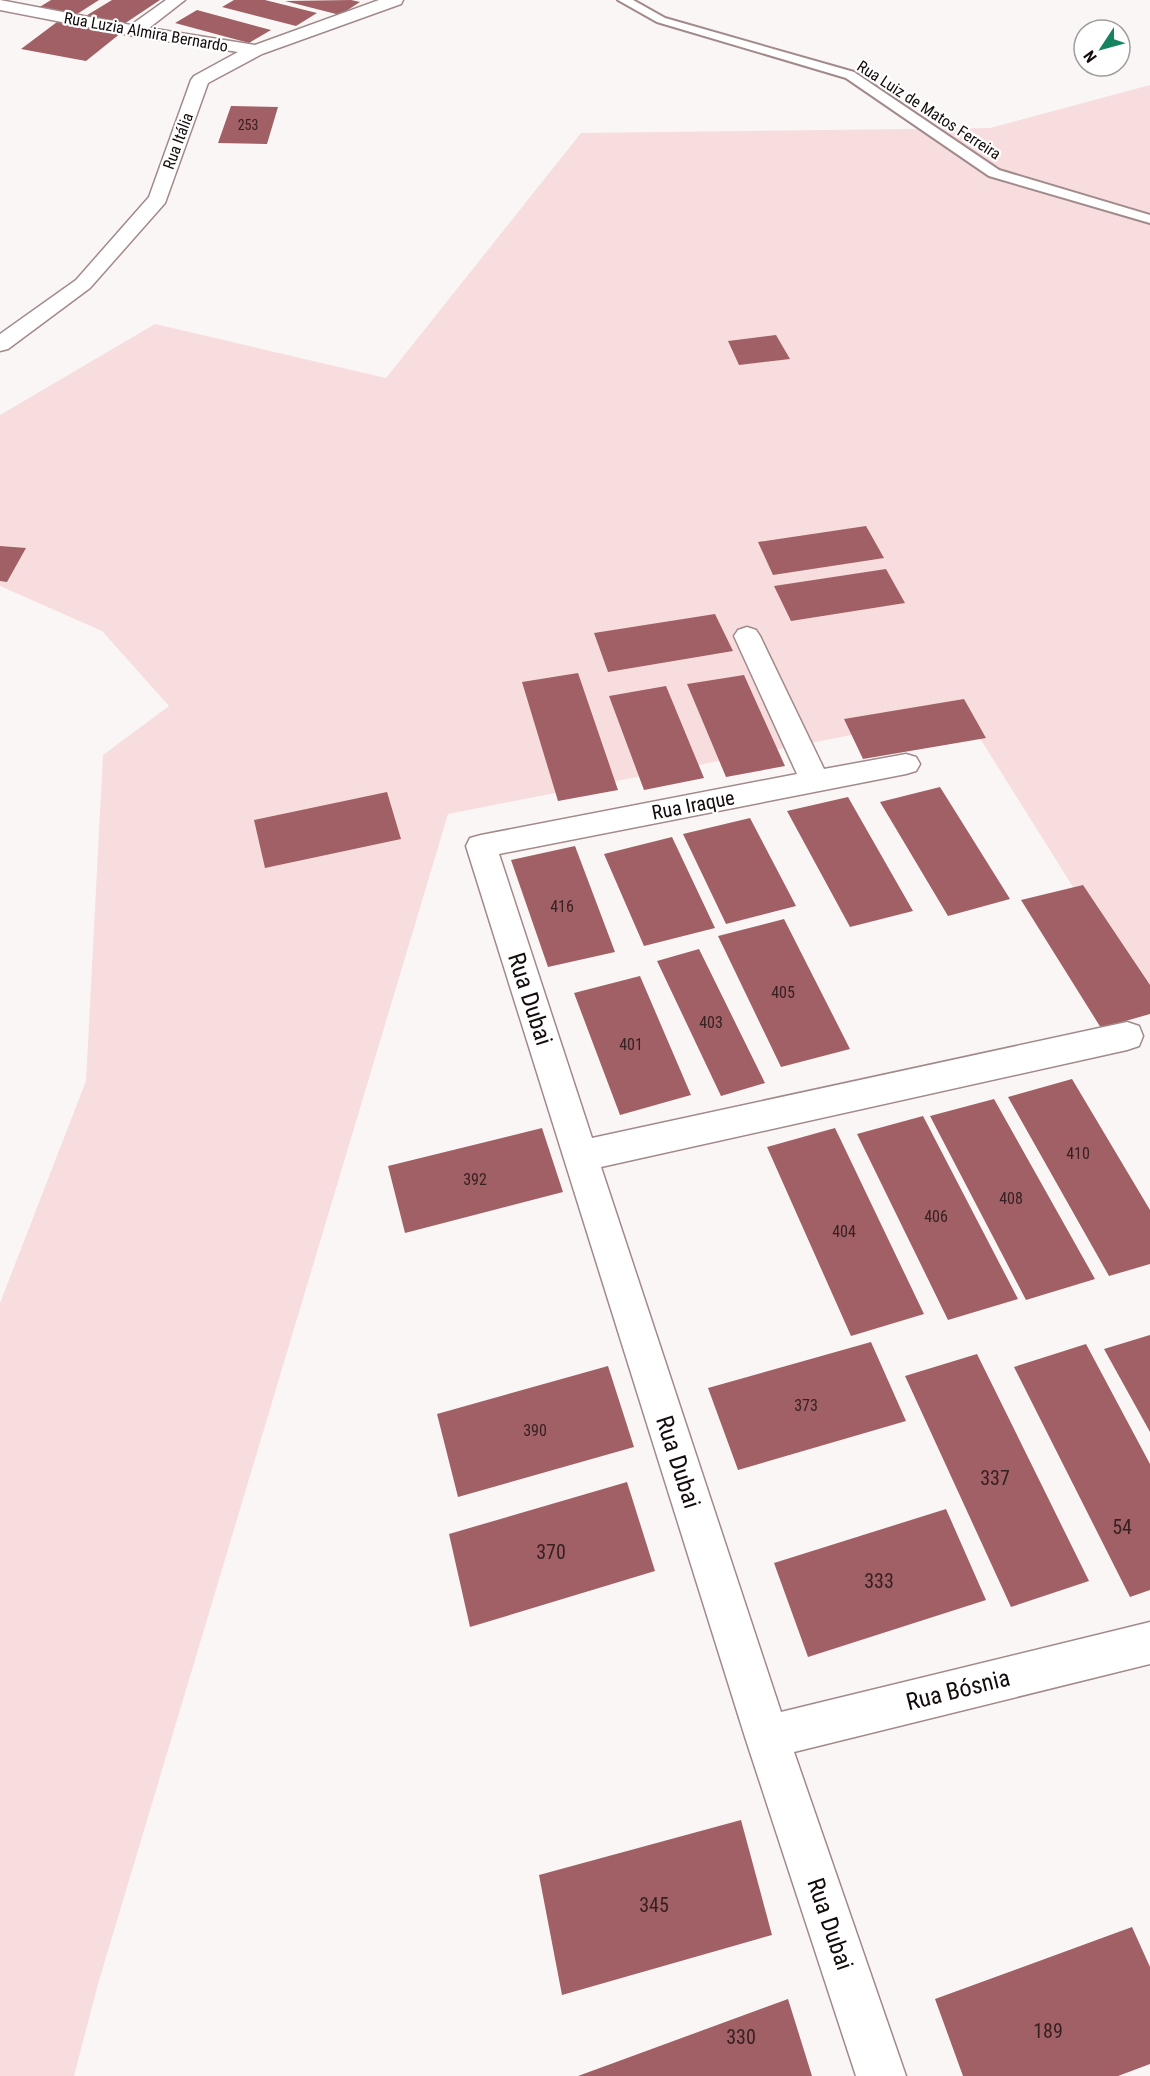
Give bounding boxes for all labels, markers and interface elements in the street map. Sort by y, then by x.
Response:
street label: Rua Luzia Almira Bernardo [62,8,230,56]
north arrow [1072,18,1132,78]
text: N [1080,47,1101,66]
street label: Rua Luiz de Matos Ferreira [854,56,1004,164]
street label: Rua Itália [159,110,197,172]
house number: 253 [238,117,258,133]
street label: Rua Iraque [650,785,736,825]
house number: 416 [550,897,574,916]
street label: Rua Dubai [502,949,558,1049]
house number: 405 [771,983,795,1002]
house number: 403 [699,1013,723,1032]
house number: 401 [619,1035,643,1054]
house number: 410 [1066,1144,1090,1163]
house number: 392 [463,1170,487,1189]
house number: 408 [999,1189,1023,1208]
house number: 406 [924,1207,948,1226]
house number: 404 [832,1222,856,1241]
house number: 373 [794,1396,818,1415]
street label: Rua Dubai [650,1412,706,1512]
house number: 390 [523,1421,547,1440]
house number: 337 [980,1466,1010,1490]
house number: 54 [1112,1515,1132,1539]
house number: 370 [536,1540,566,1564]
house number: 333 [864,1569,894,1593]
street label: Rua Bósnia [903,1664,1013,1716]
street label: Rua Dubai [801,1874,859,1974]
house number: 345 [639,1893,669,1917]
house number: 189 [1033,2019,1063,2043]
house number: 330 [726,2025,756,2049]

